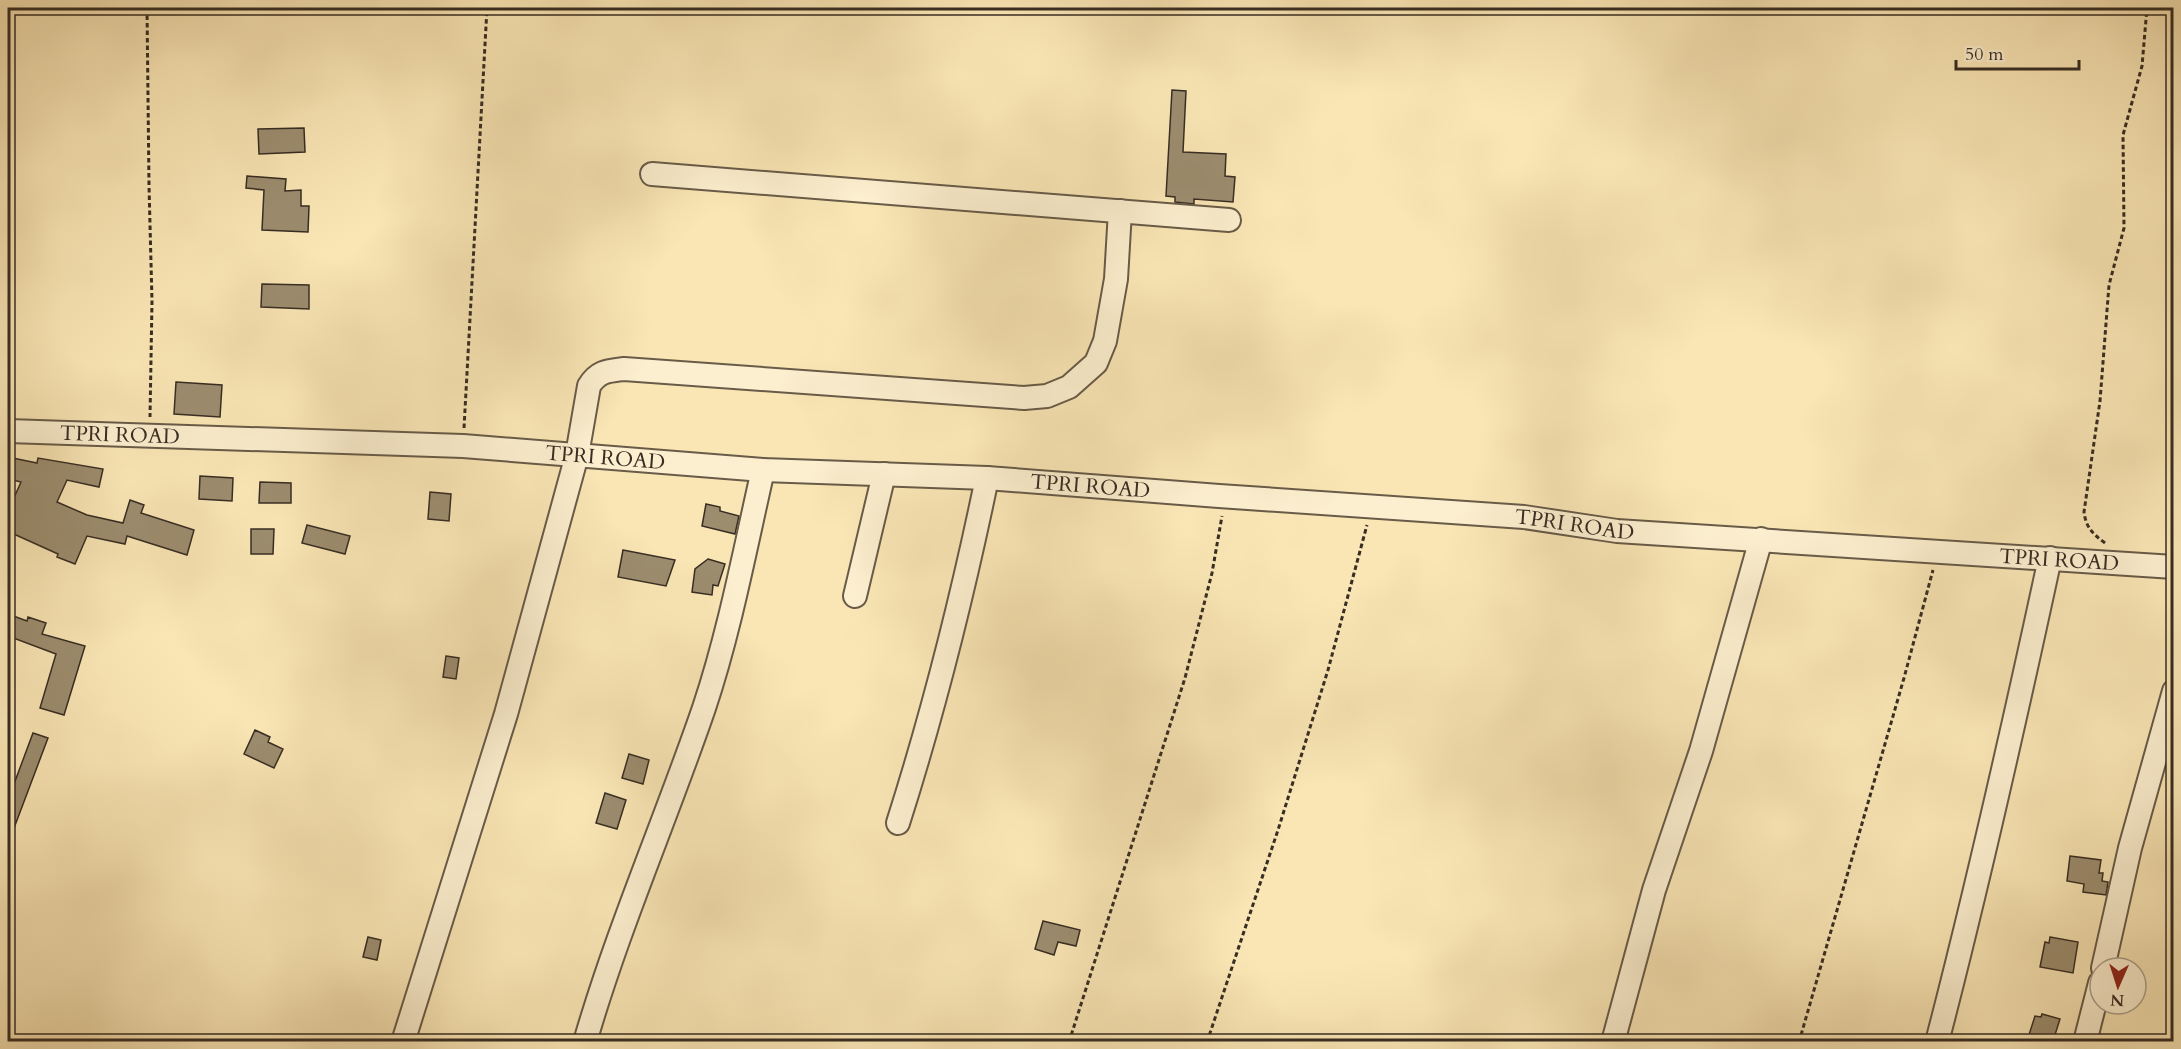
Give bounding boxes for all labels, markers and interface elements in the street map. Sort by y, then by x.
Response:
scale bar [1956,33,2079,71]
text: 50 m [1965,42,2004,67]
street label: TPRI ROAD [60,419,180,452]
street label: TPRI ROAD [544,439,666,477]
street label: TPRI ROAD [1029,467,1151,506]
street label: TPRI ROAD [1514,502,1635,547]
street label: TPRI ROAD [1998,542,2120,578]
north arrow [2088,956,2148,1016]
text: N [2110,989,2125,1011]

